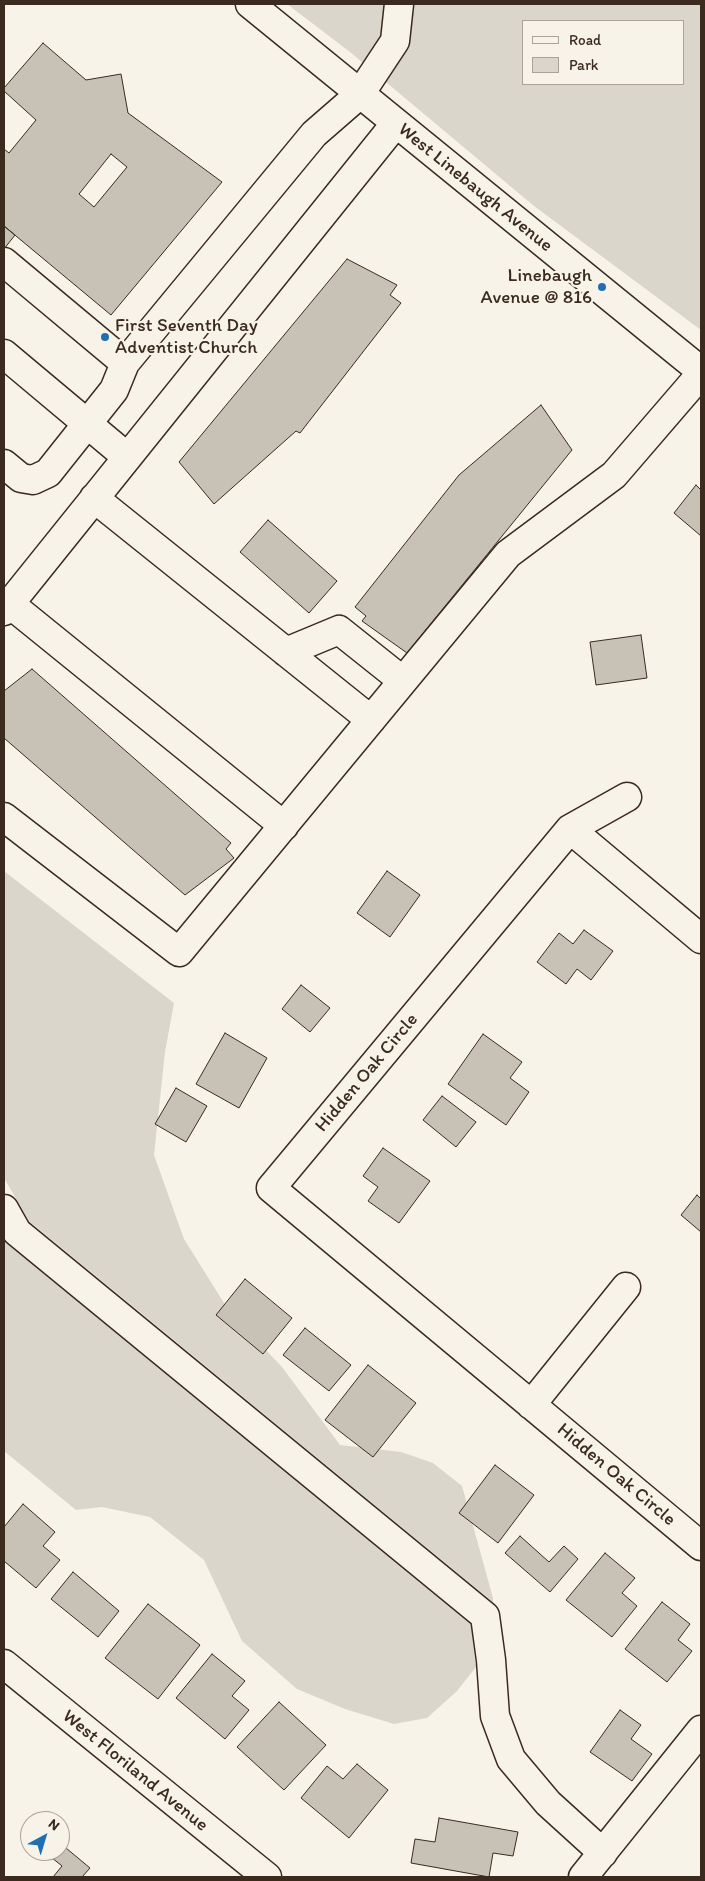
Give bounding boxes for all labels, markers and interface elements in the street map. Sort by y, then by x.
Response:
legend [522,20,685,85]
text: Road [569,31,601,49]
text: Park [569,56,599,74]
street label: West Linebaugh Avenue [393,119,557,257]
place label: Linebaugh Avenue @ 816 [480,265,592,309]
marker: Linebaugh Avenue @ 816 [596,281,608,293]
place label: First Seventh Day Adventist Church [115,315,258,359]
marker: First Seventh Day Adventist Church [99,331,111,343]
street label: Hidden Oak Circle [311,1009,423,1137]
street label: Hidden Oak Circle [552,1419,680,1531]
street label: West Floriland Avenue [57,1705,213,1837]
north arrow [20,1811,70,1861]
text: N [45,1815,63,1834]

